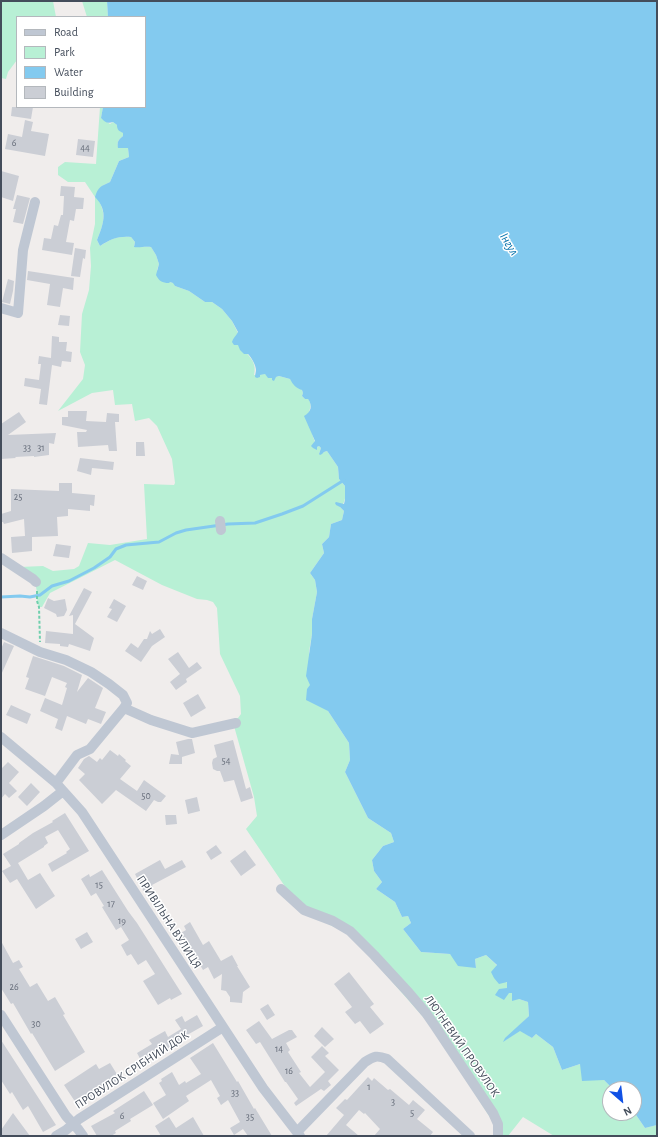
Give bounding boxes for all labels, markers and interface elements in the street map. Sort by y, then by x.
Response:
legend [16,16,146,108]
text: Road [54,26,78,38]
text: Park [54,46,75,58]
text: Water [54,66,83,78]
text: Building [54,86,94,98]
house number: 6 [12,137,16,149]
house number: 44 [80,142,90,154]
water label: Інгул [496,230,522,258]
house number: 33 [23,442,31,454]
house number: 31 [37,442,45,454]
house number: 25 [14,491,22,503]
house number: 54 [222,755,230,767]
house number: 50 [141,790,151,802]
street label: ПРИВІЛЬНА ВУЛИЦЯ [133,873,205,971]
house number: 15 [95,879,103,891]
house number: 17 [107,898,115,910]
house number: 19 [118,915,126,927]
house number: 26 [9,981,19,993]
street label: ЛЮТНЕВИЙ ПРОВУЛОК [421,992,503,1100]
house number: 30 [31,1018,41,1030]
street label: ПРОВУЛОК СРІБНИЙ ДОК [72,1028,192,1112]
house number: 14 [275,1043,283,1055]
house number: 16 [285,1065,293,1077]
house number: 1 [367,1081,371,1093]
north arrow [602,1081,642,1121]
house number: 33 [231,1087,239,1099]
house number: 3 [391,1096,395,1108]
text: N [621,1105,633,1118]
house number: 5 [410,1107,414,1119]
house number: 6 [120,1110,124,1122]
house number: 35 [246,1111,254,1123]

